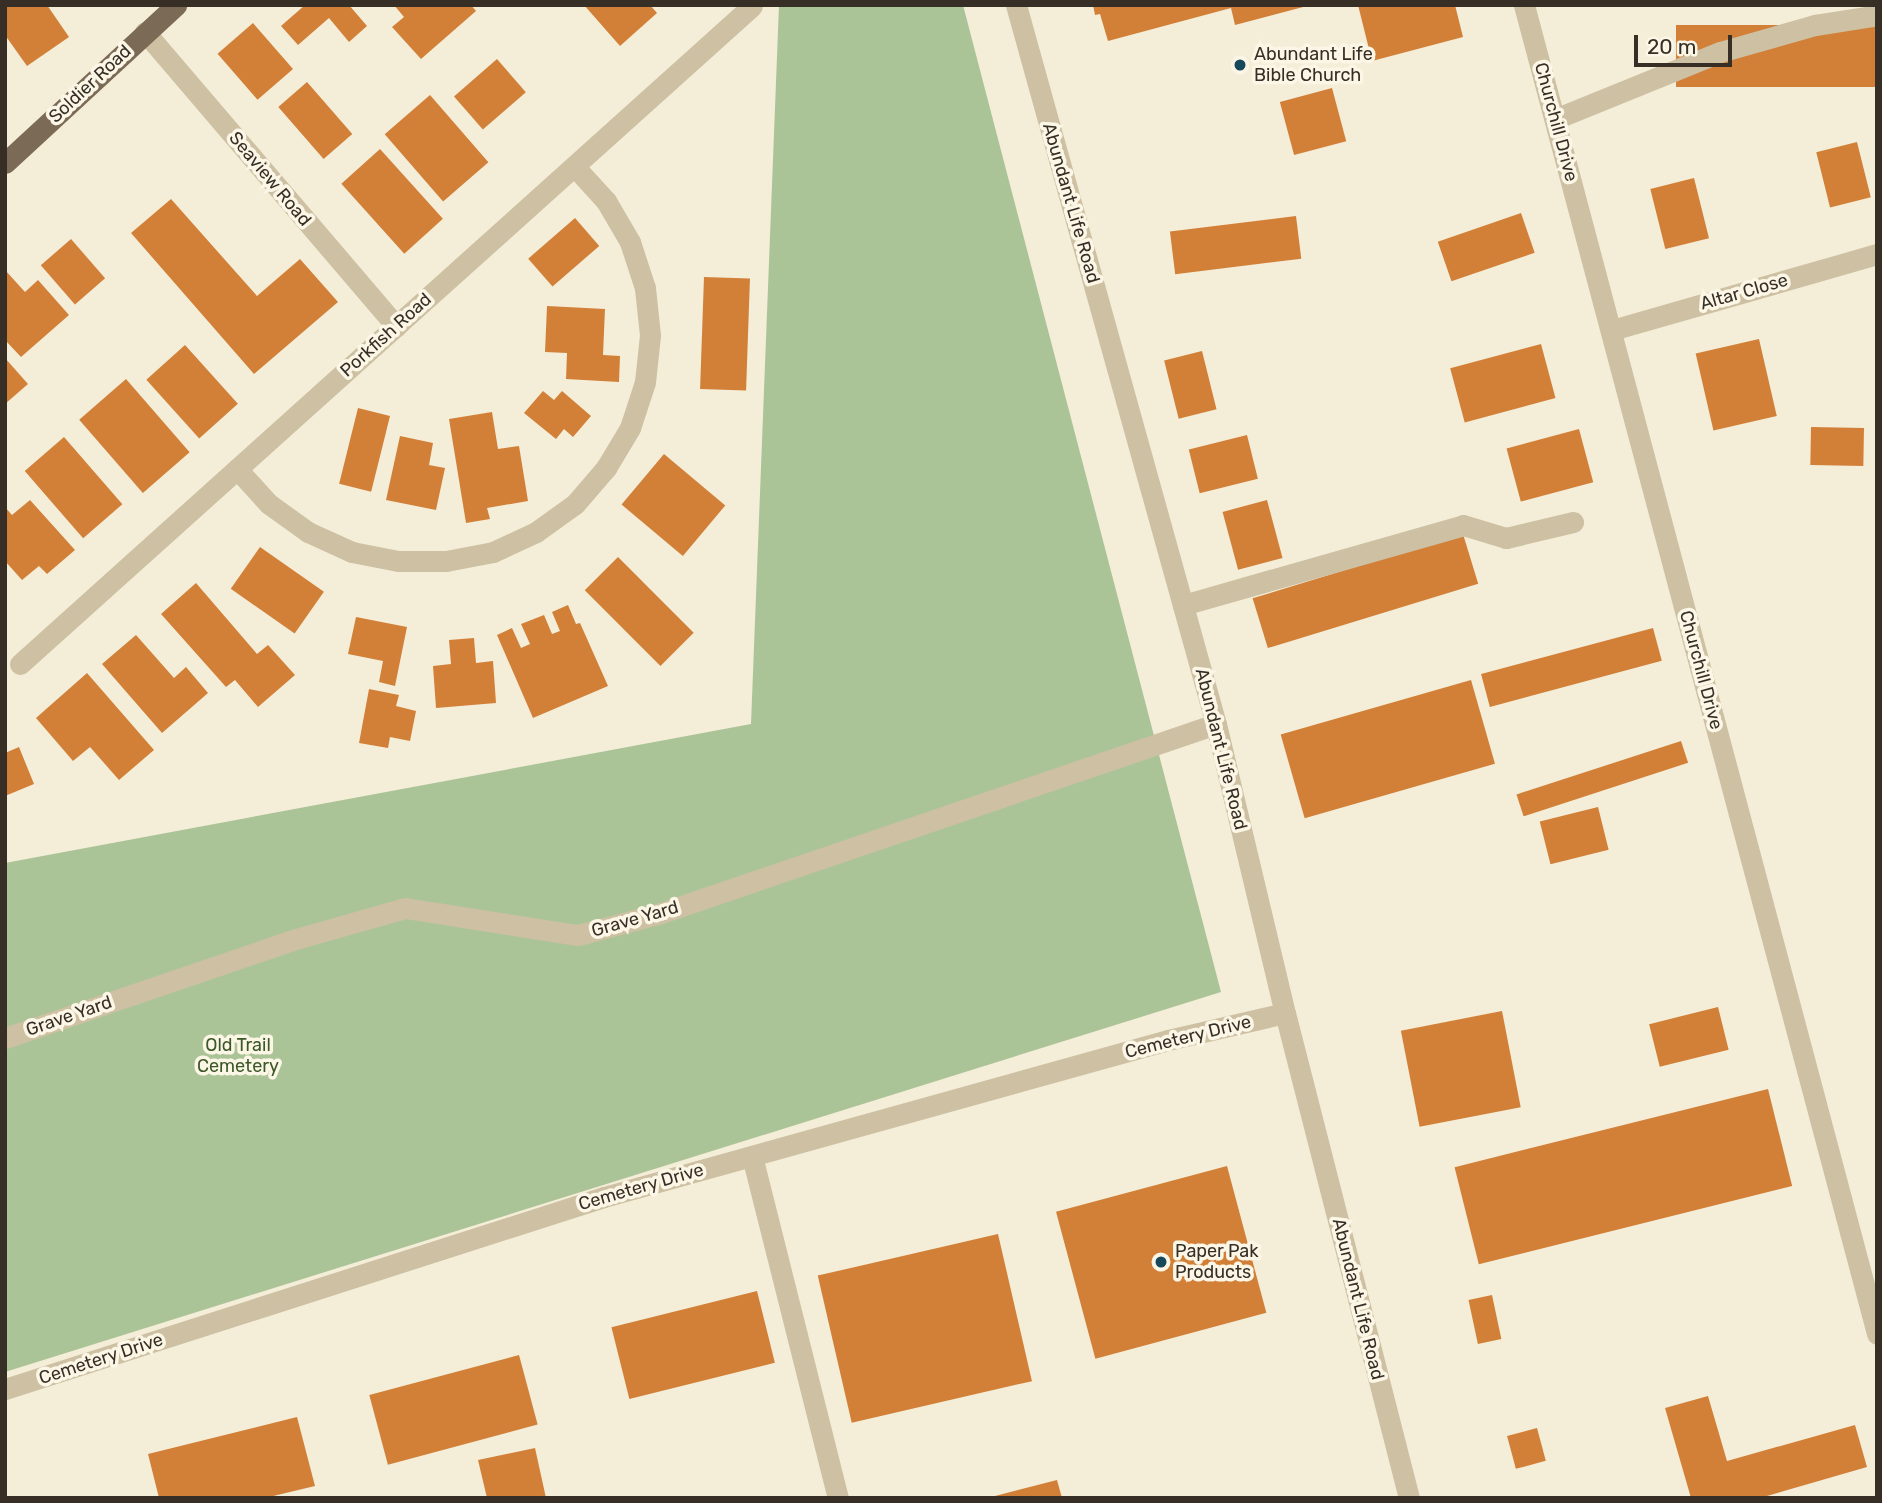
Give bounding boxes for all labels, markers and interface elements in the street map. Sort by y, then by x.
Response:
scale bar [1637,21,1735,65]
text: 20 m [1647,34,1696,59]
street label: Soldier Road [44,40,136,128]
place label: Abundant Life Bible Church [1254,44,1373,86]
marker: Abundant Life Bible Church [1232,57,1248,73]
street label: Churchill Drive [1530,60,1582,184]
street label: Abundant Life Road [1038,120,1104,286]
street label: Seaview Road [224,127,316,231]
street label: Altar Close [1697,269,1791,315]
street label: Porkfish Road [336,289,436,381]
street label: Churchill Drive [1675,608,1727,732]
street label: Abundant Life Road [1190,666,1252,832]
street label: Grave Yard [589,896,681,942]
street label: Grave Yard [23,991,115,1041]
street label: Cemetery Drive [1122,1011,1254,1063]
park label: Old Trail Cemetery [197,1035,279,1078]
street label: Cemetery Drive [576,1159,706,1215]
street label: Abundant Life Road [1327,1216,1389,1382]
place label: Paper Pak Products [1175,1241,1259,1284]
marker: Paper Pak Products [1153,1254,1169,1270]
street label: Cemetery Drive [36,1329,166,1389]

